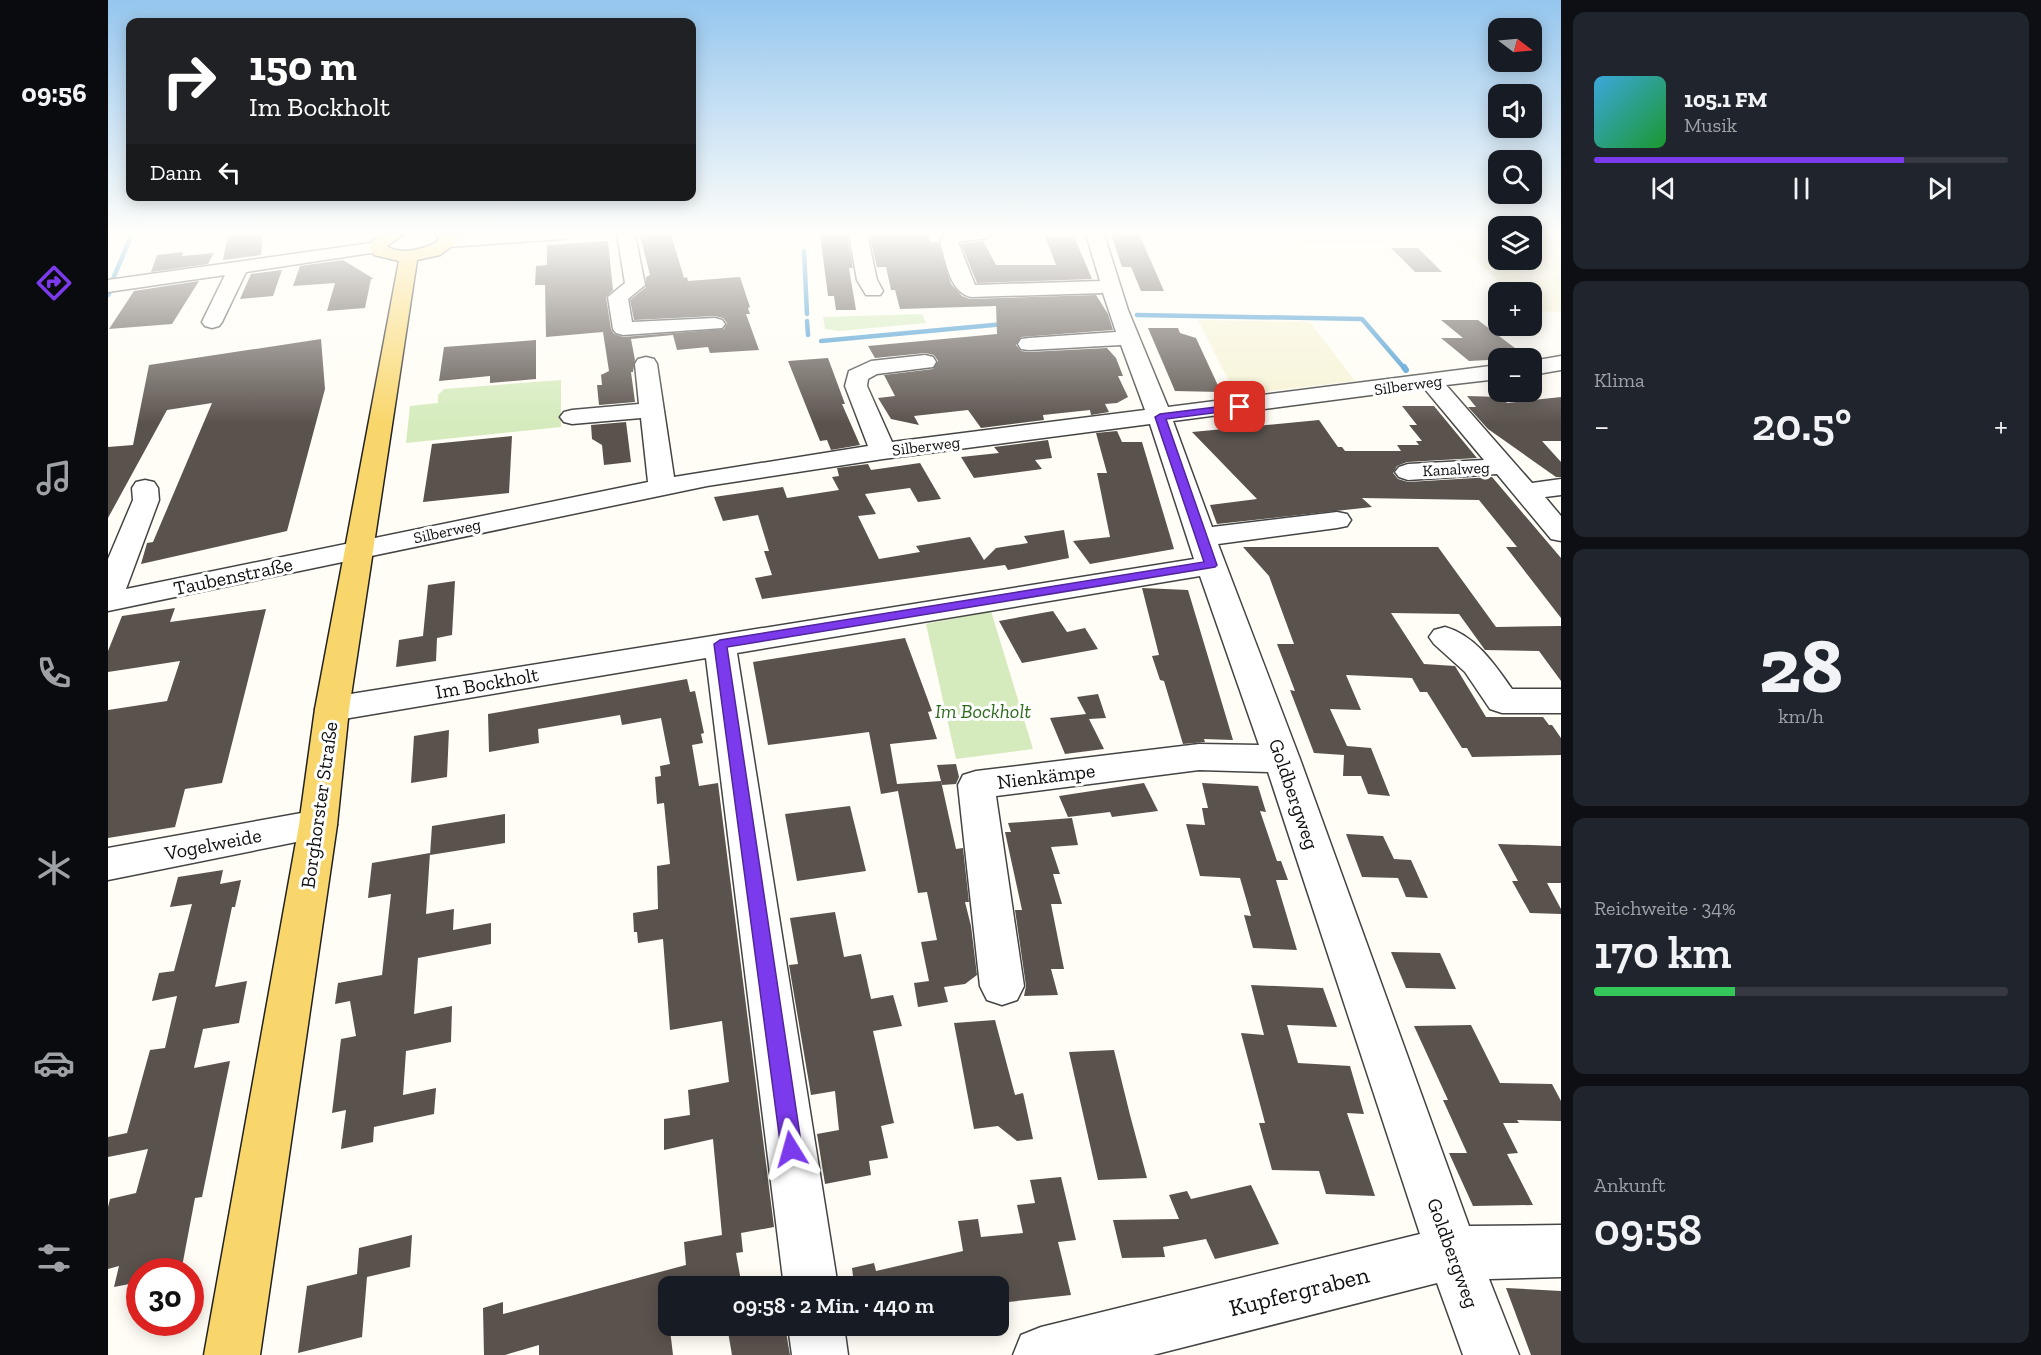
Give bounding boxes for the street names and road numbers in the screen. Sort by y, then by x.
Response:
street label: Silberweg [1373,371,1443,399]
street label: Silberweg [891,432,961,460]
street label: Kanalweg [1422,458,1490,480]
street label: Silberweg [412,515,483,547]
street label: Taubenstraße [171,552,295,600]
street label: Im Bockholt [433,662,541,704]
street label: Borghorster Straße [295,720,343,890]
street label: Goldbergweg [1264,736,1324,852]
street label: Nienkämpe [996,758,1096,794]
street label: Vogelweide [162,823,263,865]
street label: Goldbergweg [1422,1195,1484,1311]
street label: Kupfergraben [1226,1260,1372,1322]

